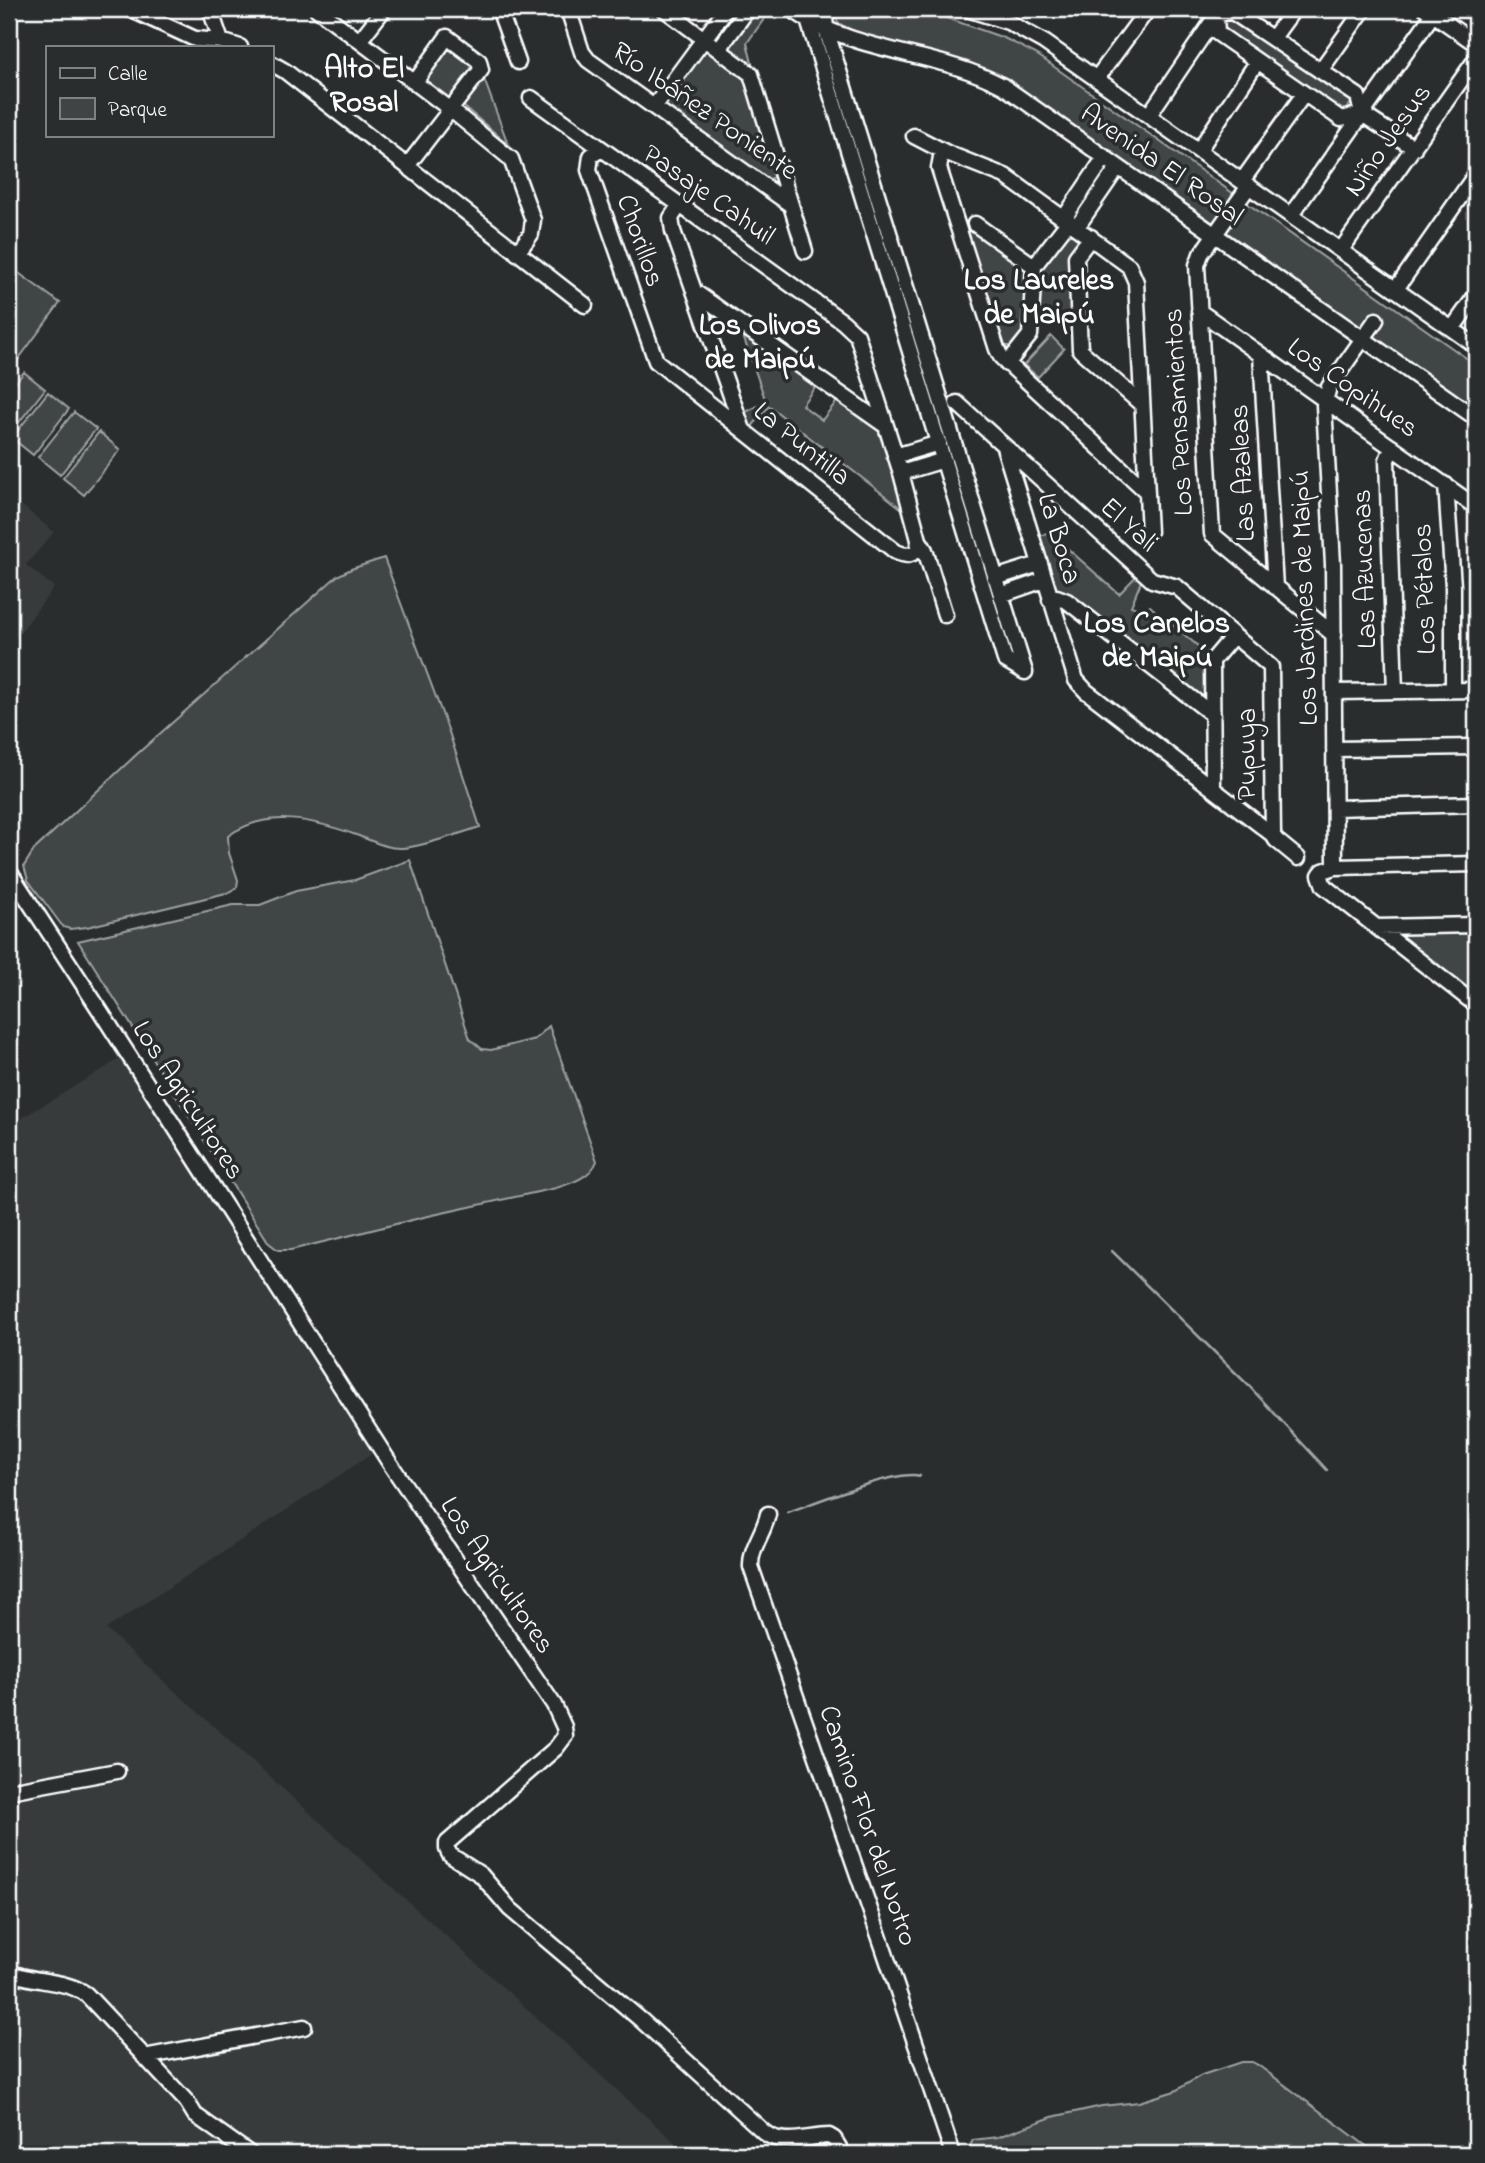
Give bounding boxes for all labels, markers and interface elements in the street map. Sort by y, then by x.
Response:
street label: Río Ibáñez Poniente [603,32,806,192]
legend [46,46,273,136]
district label: Alto El Rosal [324,48,404,126]
text: Calle [108,60,148,90]
street label: Niño Jesus [1335,76,1443,206]
street label: Avenida El Rosal [1071,94,1251,238]
text: Parque [108,96,167,126]
street label: Pasaje Cahuil [633,135,783,257]
street label: Chorillos [604,189,674,293]
district label: Los Laureles de Maipú [964,260,1114,338]
district label: Los Olivos de Maipú [699,305,821,383]
street label: Los Pensamientos [1154,307,1206,517]
street label: Los Copihues [1278,328,1426,450]
street label: La Puntilla [743,393,859,497]
street label: Las Azaleas [1220,403,1268,543]
street label: Los Jardines de Maipú [1281,470,1331,726]
street label: La Boca [1025,488,1091,590]
street label: Las Azucenas [1343,488,1389,650]
street label: El Yali [1090,489,1166,563]
street label: Los Pétalos [1403,523,1449,655]
district label: Los Canelos de Maipú [1084,603,1230,681]
street label: Pupuya [1228,708,1269,800]
street label: Los Agricultores [120,1013,254,1189]
street label: Los Agricultores [428,1489,564,1663]
street label: Camino Flor del Notro [807,1700,927,1952]

